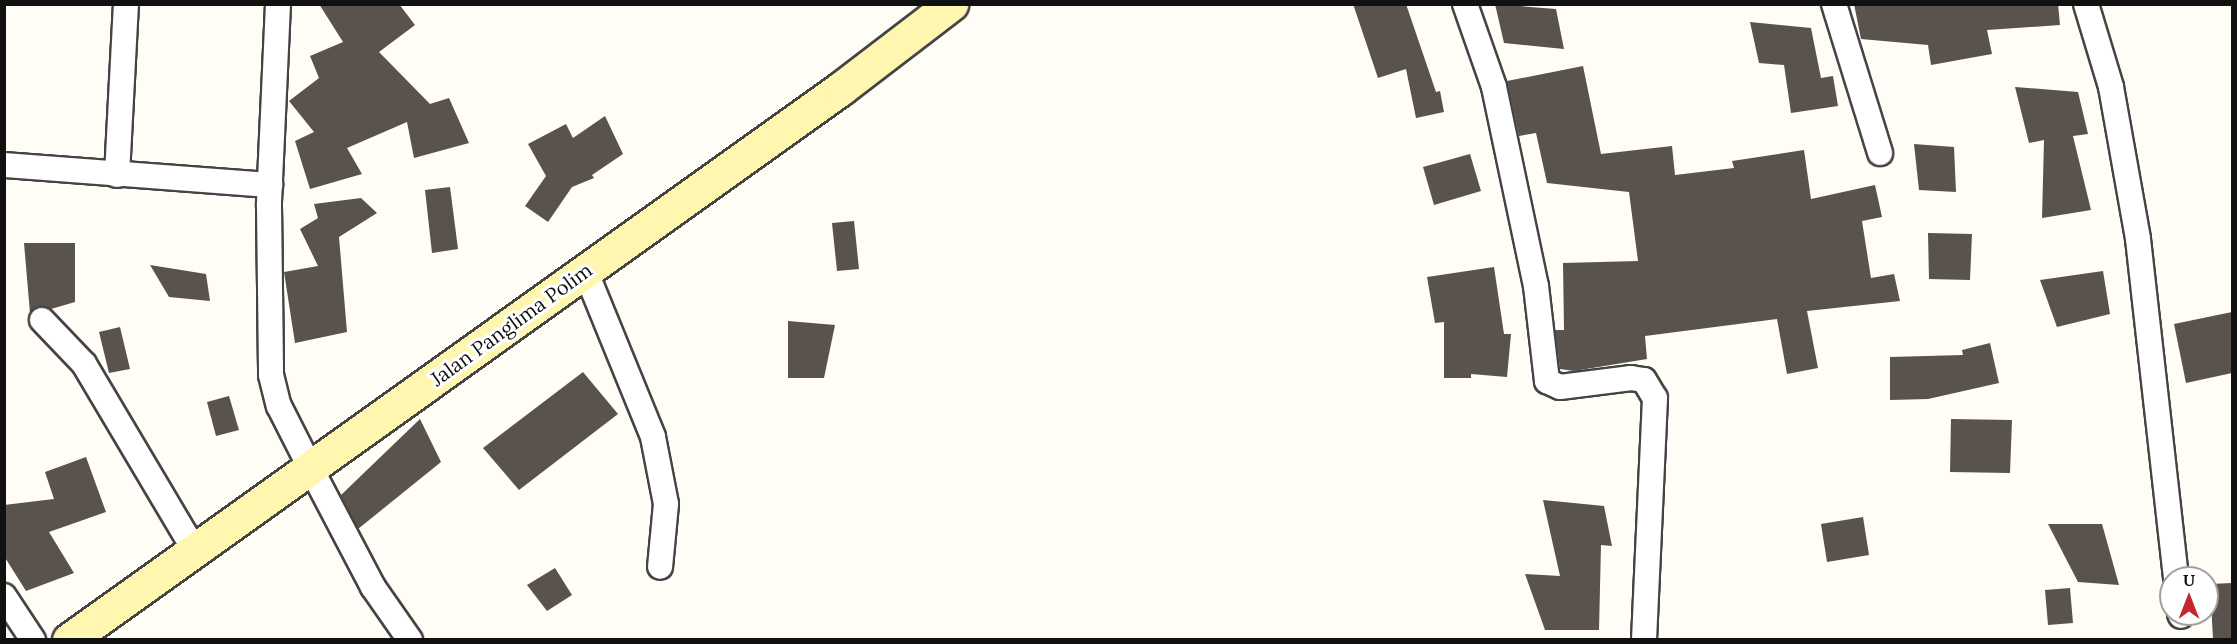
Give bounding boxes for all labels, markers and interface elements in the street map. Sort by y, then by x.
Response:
street label: Jalan Panglima Polim [426,257,596,391]
north arrow [2159,566,2219,626]
text: U [2183,570,2195,590]

